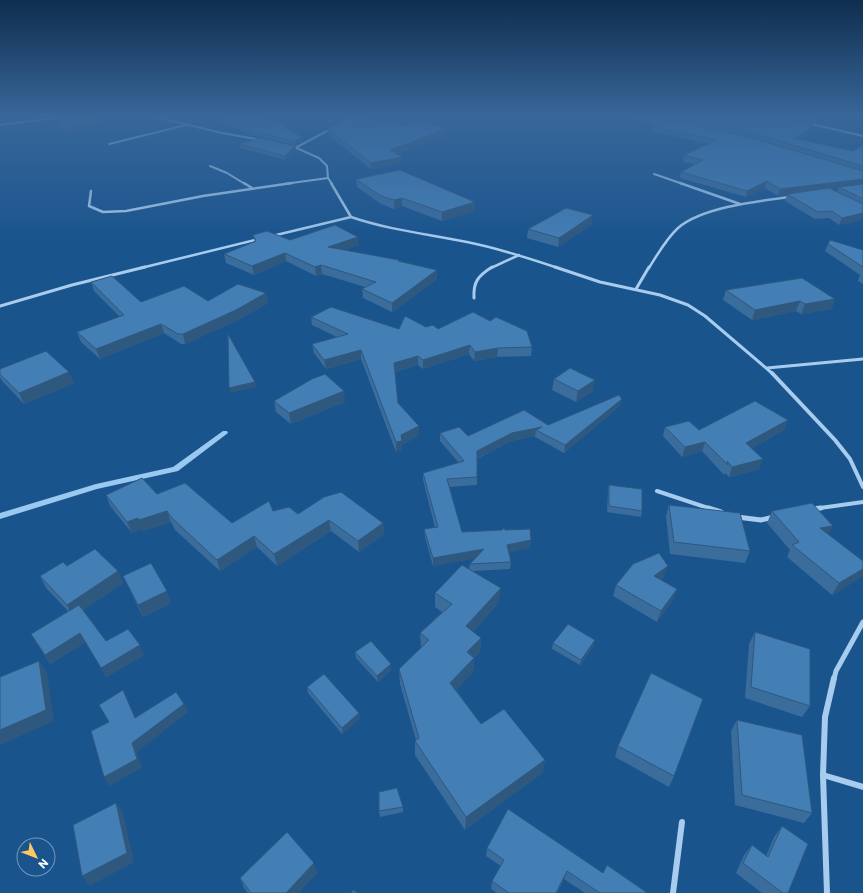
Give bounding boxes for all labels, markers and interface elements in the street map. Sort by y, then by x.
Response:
north arrow [16,837,56,877]
text: N [36,857,51,872]

